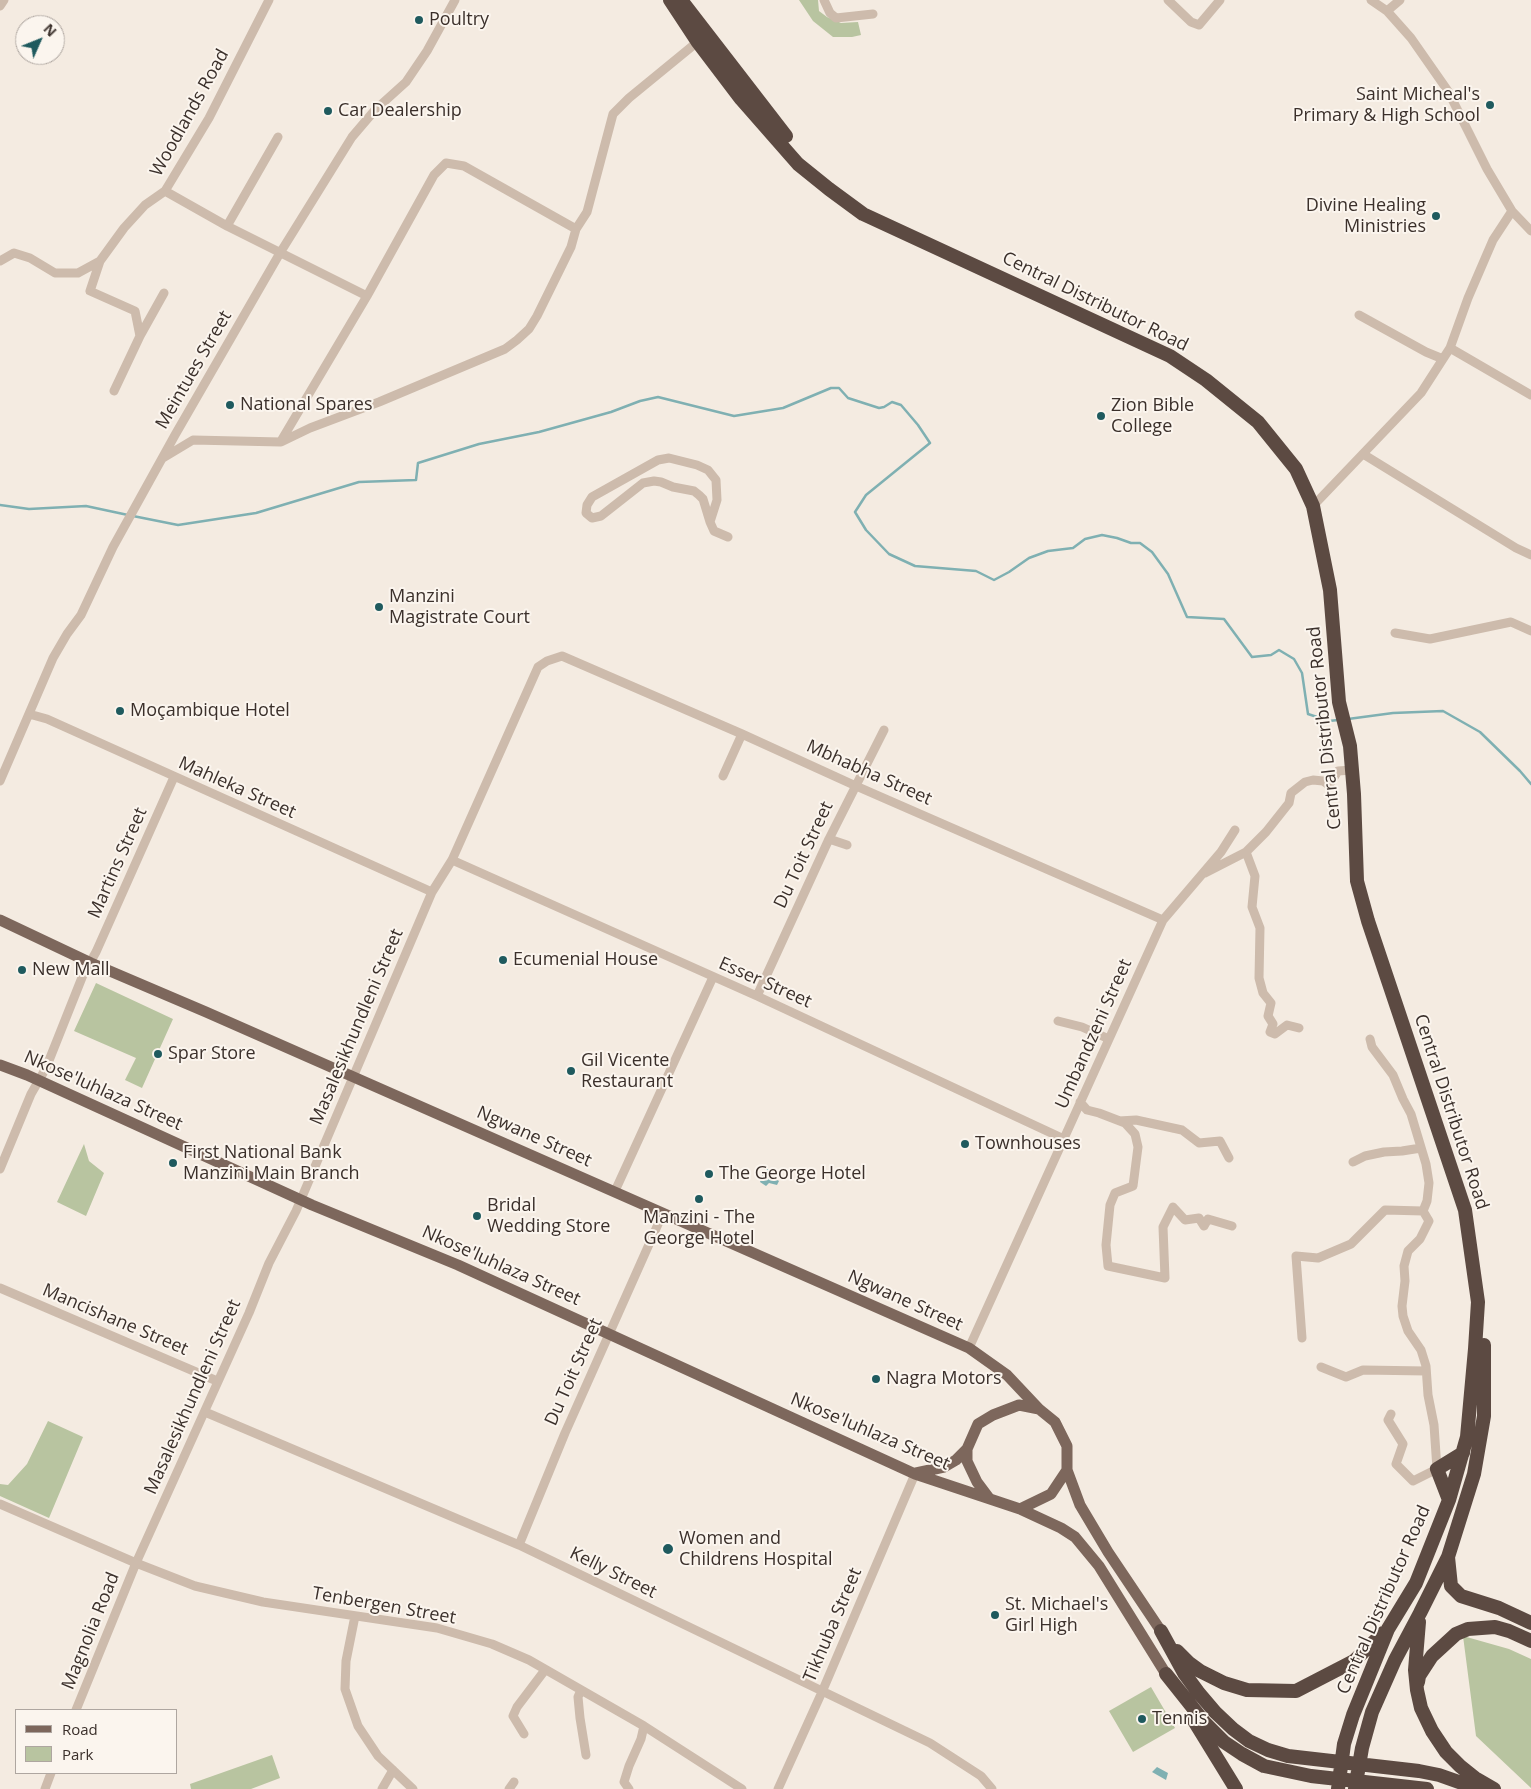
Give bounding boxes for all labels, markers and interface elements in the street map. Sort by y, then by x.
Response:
place label: Poultry [429,9,489,31]
marker: Poultry [413,14,425,26]
north arrow [15,15,65,65]
text: N [40,19,61,41]
street label: Woodlands Road [146,46,234,180]
place label: Saint Micheal's Primary & High School [1293,84,1480,126]
marker: Saint Micheal's Primary & High School [1484,99,1496,111]
place label: Car Dealership [338,100,462,122]
marker: Car Dealership [322,105,334,117]
place label: Divine Healing Ministries [1306,195,1426,238]
marker: Divine Healing Ministries [1430,210,1442,222]
street label: Central Distributor Road [998,248,1192,356]
street label: Meintues Street [151,307,237,433]
place label: National Spares [240,394,373,416]
place label: Zion Bible College [1111,395,1194,438]
marker: National Spares [224,399,236,411]
marker: Zion Bible College [1095,410,1107,422]
place label: Manzini Magistrate Court [389,586,530,628]
marker: Manzini Magistrate Court [373,601,385,613]
street label: Central Distributor Road [1304,625,1346,831]
place label: Moçambique Hotel [130,700,290,722]
marker: Moçambique Hotel [114,705,126,717]
street label: Mbhabha Street [803,736,935,810]
street label: Mahleka Street [175,752,299,824]
street label: Du Toit Street [770,798,838,912]
street label: Martins Street [84,804,152,922]
street label: Masalesikhundleni Street [306,926,408,1128]
place label: Ecumenial House [513,949,658,971]
street label: Esser Street [715,953,815,1013]
marker: Ecumenial House [497,954,509,966]
street label: Umbandzeni Street [1051,956,1137,1112]
place label: New Mall [32,959,110,981]
marker: New Mall [16,964,28,976]
street label: Central Distributor Road [1409,1012,1493,1212]
place label: Spar Store [168,1043,255,1065]
street label: Nkose'luhlaza Street [20,1046,186,1136]
marker: Spar Store [152,1048,164,1060]
place label: Gil Vicente Restaurant [581,1050,673,1092]
marker: Gil Vicente Restaurant [565,1065,577,1077]
street label: Ngwane Street [473,1102,595,1172]
place label: Townhouses [975,1133,1081,1155]
marker: Townhouses [959,1138,971,1150]
place label: First National Bank Manzini Main Branch [183,1142,360,1184]
marker: First National Bank Manzini Main Branch [167,1157,179,1169]
place label: The George Hotel [719,1163,866,1185]
marker: The George Hotel [703,1168,715,1180]
marker: Manzini - The George Hotel [693,1193,705,1205]
place label: Bridal Wedding Store [487,1195,610,1238]
place label: Manzini - The George Hotel [643,1207,755,1250]
marker: Bridal Wedding Store [471,1210,483,1222]
street label: Nkose'luhlaza Street [418,1221,584,1311]
street label: Ngwane Street [844,1266,966,1336]
street label: Mancishane Street [39,1280,191,1360]
street label: Masalesikhundleni Street [140,1296,246,1498]
street label: Du Toit Street [541,1315,607,1429]
place label: Nagra Motors [886,1368,1002,1390]
marker: Nagra Motors [870,1373,882,1385]
street label: Nkose'luhlaza Street [787,1389,953,1475]
street label: Central Distributor Road [1333,1502,1435,1698]
place label: Women and Childrens Hospital [679,1528,832,1570]
marker: Women and Childrens Hospital [661,1542,675,1556]
street label: Kelly Street [566,1543,660,1603]
street label: Tikhuba Street [799,1565,867,1685]
street label: Magnolia Road [58,1569,124,1693]
street label: Tenbergen Street [311,1583,457,1629]
place label: St. Michael's Girl High [1005,1594,1108,1636]
marker: St. Michael's Girl High [989,1609,1001,1621]
place label: Tennis [1152,1708,1207,1730]
legend [15,1709,178,1774]
marker: Tennis [1136,1713,1148,1725]
text: Road [62,1719,98,1739]
text: Park [62,1744,93,1764]

